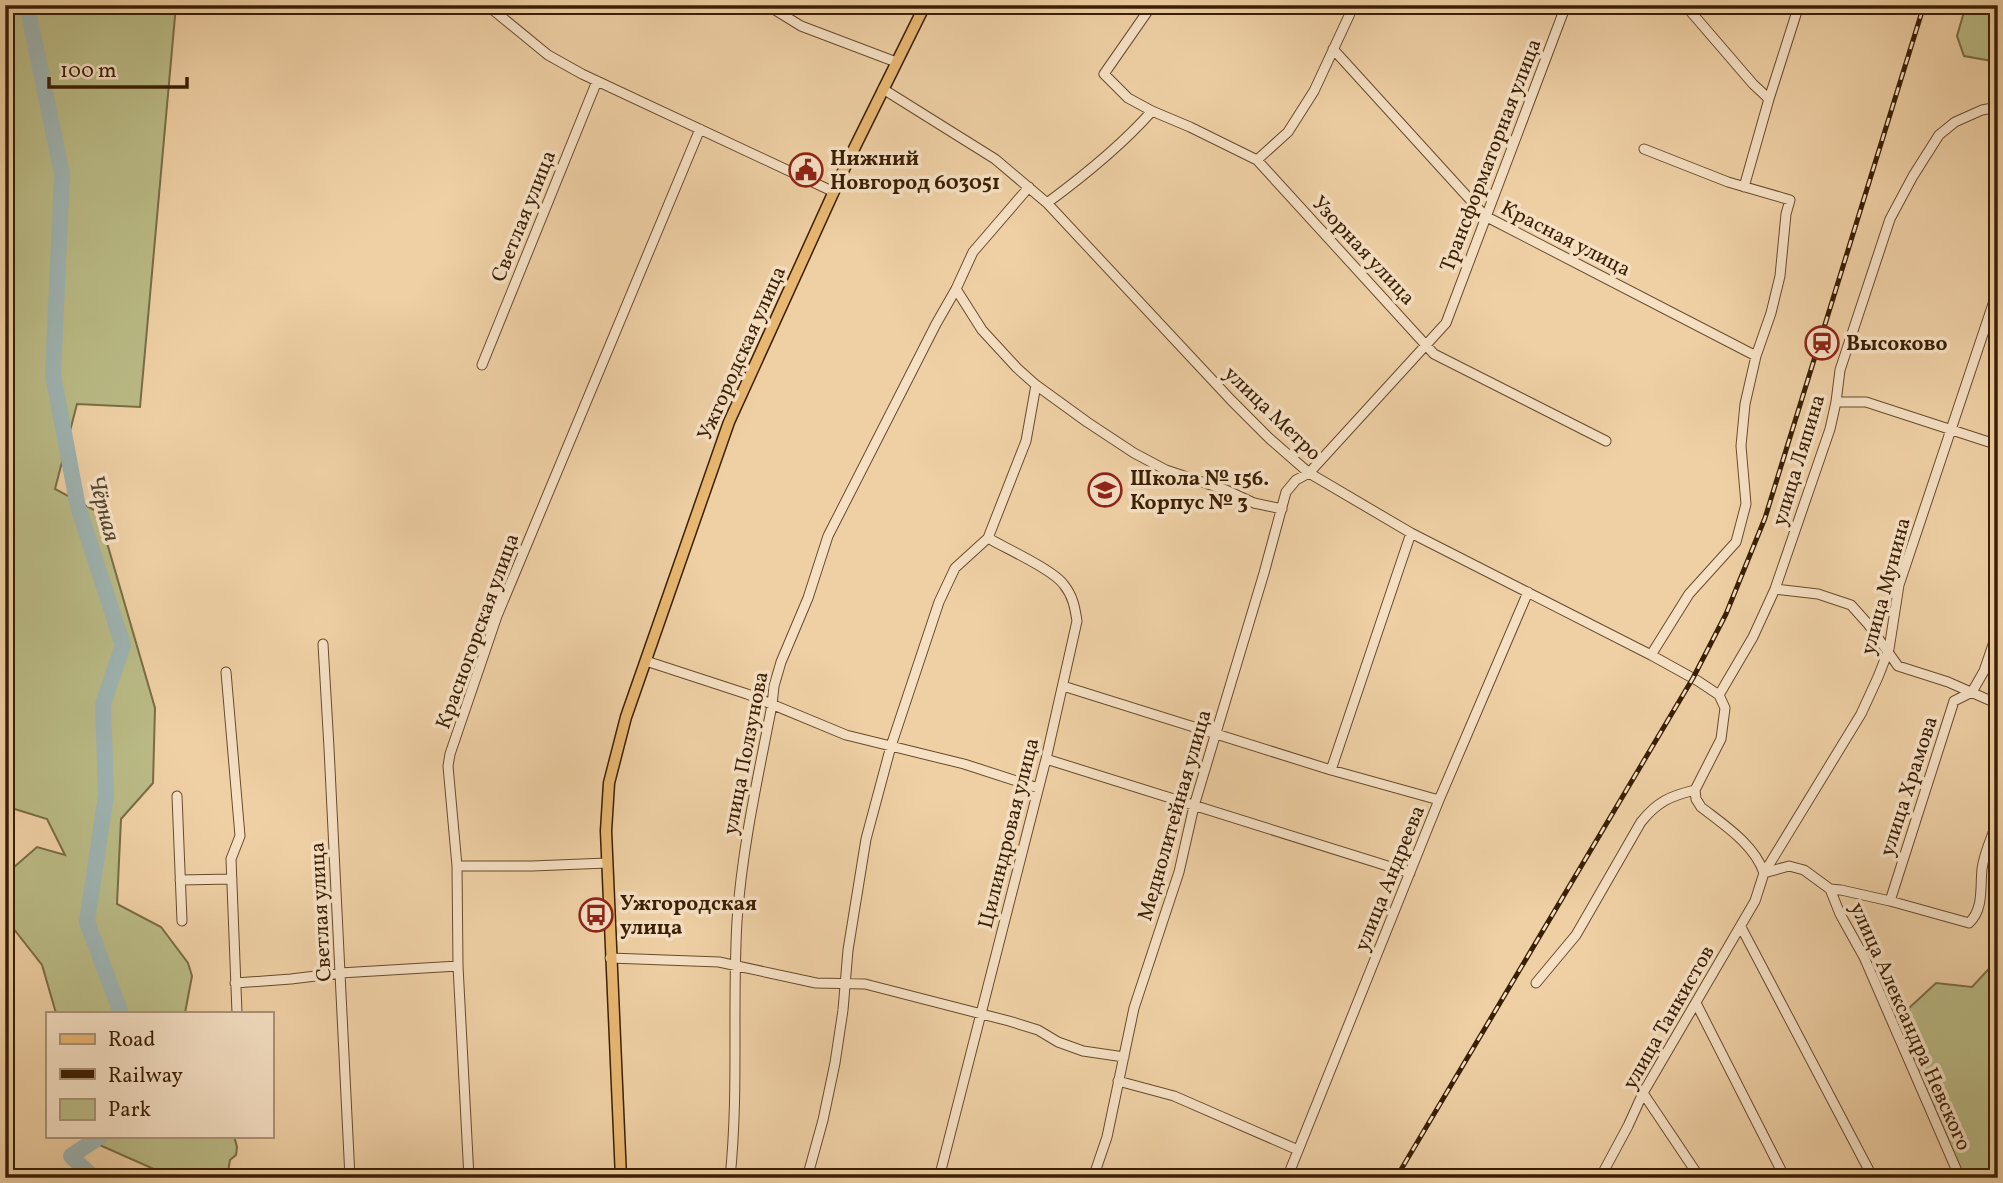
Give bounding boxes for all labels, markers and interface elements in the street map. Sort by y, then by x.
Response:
street label: Трансформаторная улица [1434,35,1549,276]
scale bar [49,46,187,90]
text: 100 m [60,57,117,86]
place label: Нижний Новгород 603051 [830,145,1000,198]
street label: Светлая улица [485,146,564,287]
public building icon: Нижний Новгород 603051 [787,151,825,189]
street label: Узорная улица [1304,190,1421,312]
street label: Красная улица [1495,194,1635,285]
street label: Ужгородская улица [691,262,794,445]
station icon: Высоково [1803,324,1841,362]
place label: Высоково [1846,330,1947,359]
street label: улица Метро [1217,360,1327,468]
street label: улица Ляпина [1766,391,1833,530]
place label: Школа № 156. Корпус № 3 [1130,465,1269,518]
school or university icon: Школа № 156. Корпус № 3 [1086,471,1124,509]
water label: Чёрная [79,472,127,545]
street label: улица Мунина [1854,514,1919,658]
street label: Красногорская улица [430,530,527,733]
street label: улица Ползунова [716,669,777,838]
street label: Меднолитейная улица [1131,706,1220,924]
street label: улица Храмова [1873,713,1946,860]
street label: Цилиндровая улица [972,735,1047,932]
street label: улица Андреева [1348,801,1433,956]
street label: Светлая улица [303,841,340,982]
place label: Ужгородская улица [620,890,757,943]
bus stop icon: Ужгородская улица [577,896,615,934]
street label: улица Александра Невского [1842,898,1978,1155]
street label: улица Танкистов [1616,940,1722,1095]
legend [46,1012,273,1138]
text: Road [108,1026,155,1055]
text: Railway [108,1062,184,1091]
text: Park [108,1096,151,1125]

